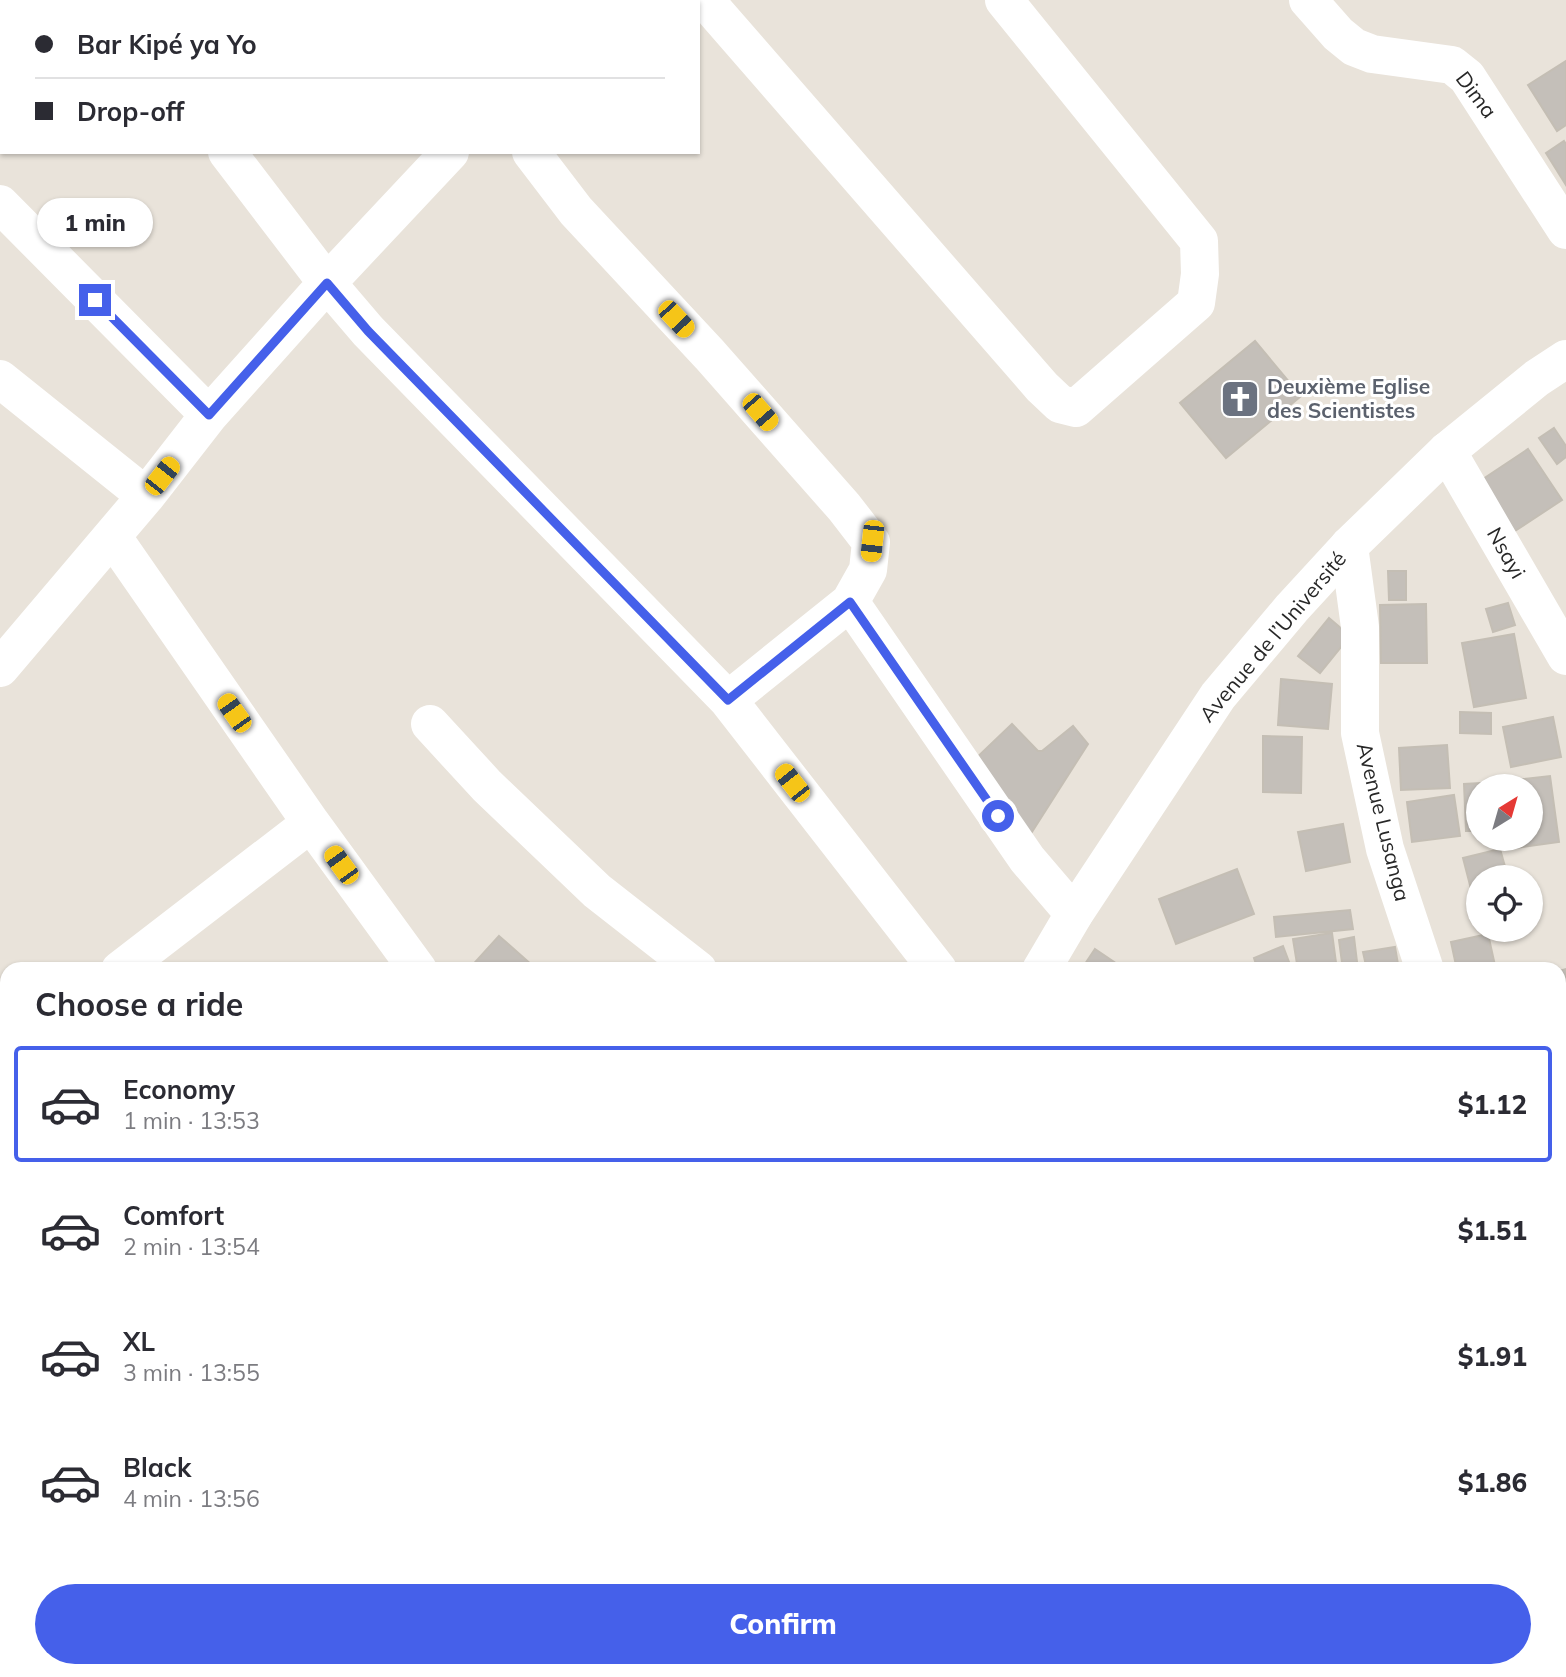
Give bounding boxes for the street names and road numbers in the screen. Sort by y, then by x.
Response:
street label: Dima [1451,66,1503,123]
street label: Nsayi [1482,522,1532,583]
street label: Avenue de l’Université [1193,546,1351,727]
street label: Avenue Lusanga [1352,740,1416,904]

